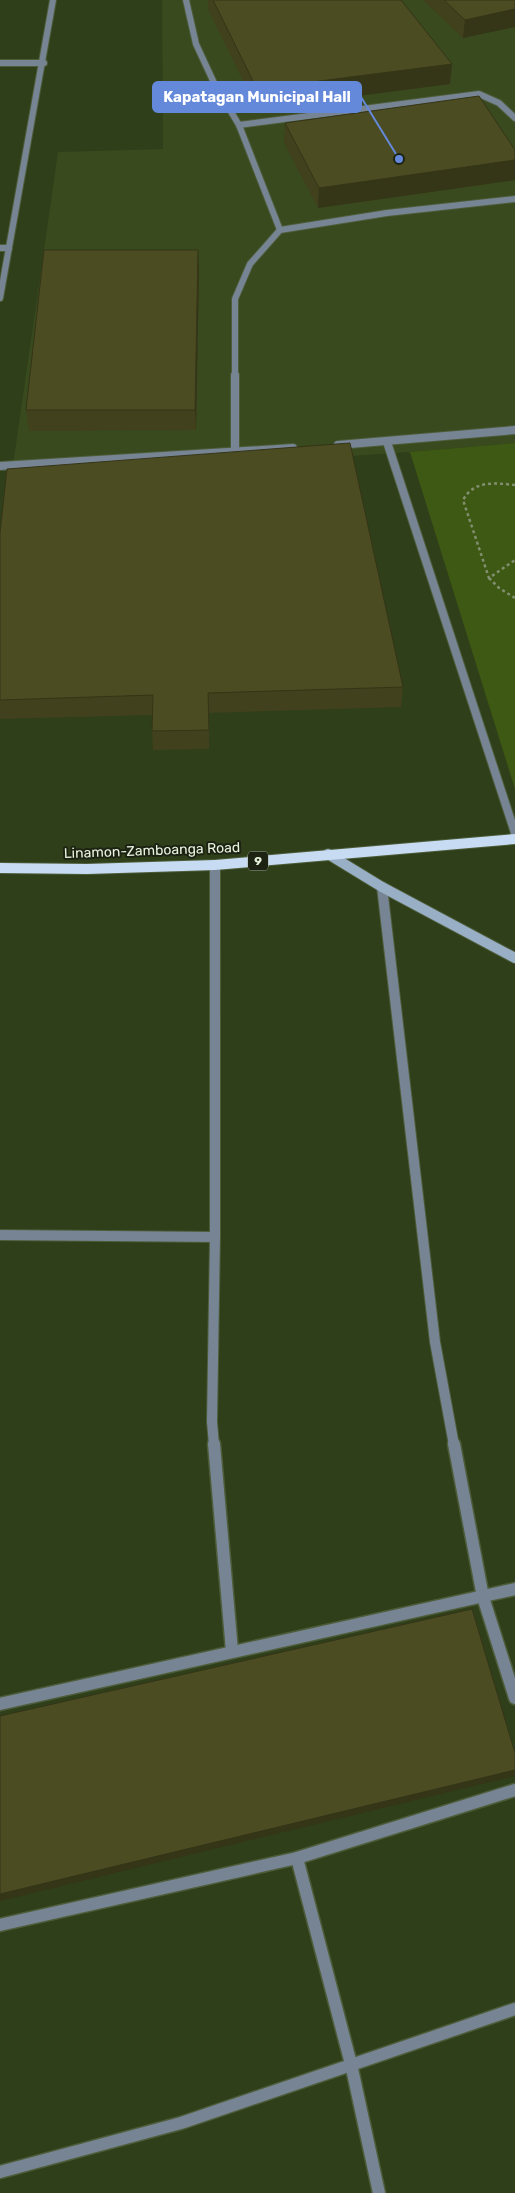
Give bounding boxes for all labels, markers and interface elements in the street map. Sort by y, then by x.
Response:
callout: Kapatagan Municipal Hall [153,82,361,112]
text: Kapatagan Municipal Hall [163,88,351,106]
street label: Linamon-Zamboanga Road [64,839,241,862]
road number: 9 [248,851,268,870]

